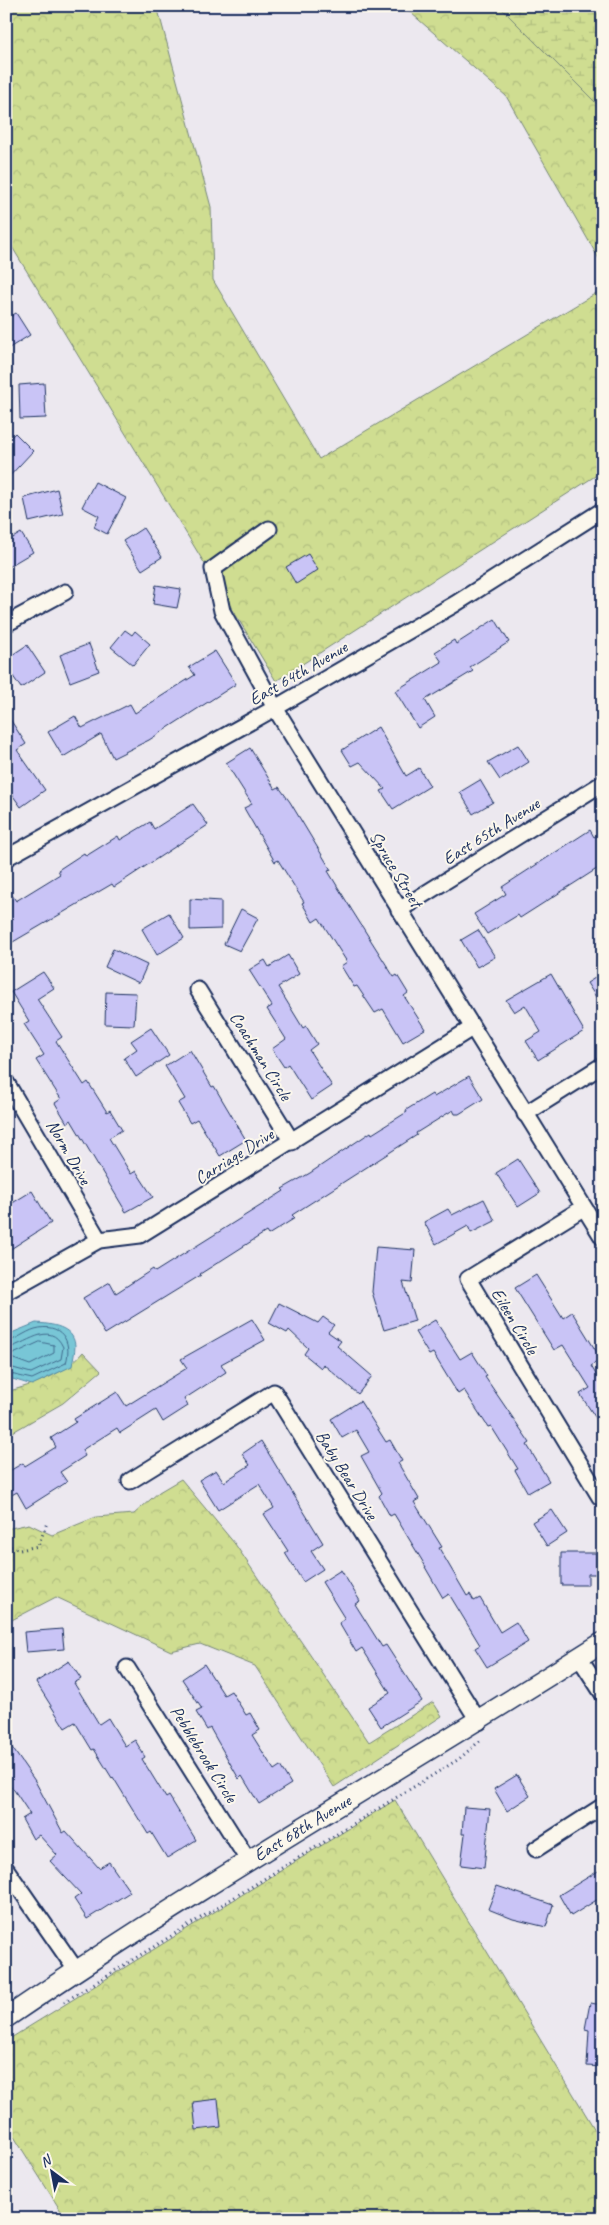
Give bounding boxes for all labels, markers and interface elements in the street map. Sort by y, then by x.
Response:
street label: East 64th Avenue [245,635,352,710]
street label: East 65th Avenue [439,792,544,869]
street label: Spruce Street [365,827,429,914]
street label: Coachman Circle [225,1008,298,1105]
street label: Norm Drive [42,1116,97,1189]
street label: Carriage Drive [190,1123,278,1189]
street label: Eileen Circle [487,1284,544,1359]
street label: Baby Bear Drive [311,1426,384,1525]
street label: Pebblebrook Circle [166,1702,243,1807]
street label: East 68th Avenue [249,1789,356,1866]
north arrow [28,2148,78,2198]
text: N [37,2151,56,2171]

